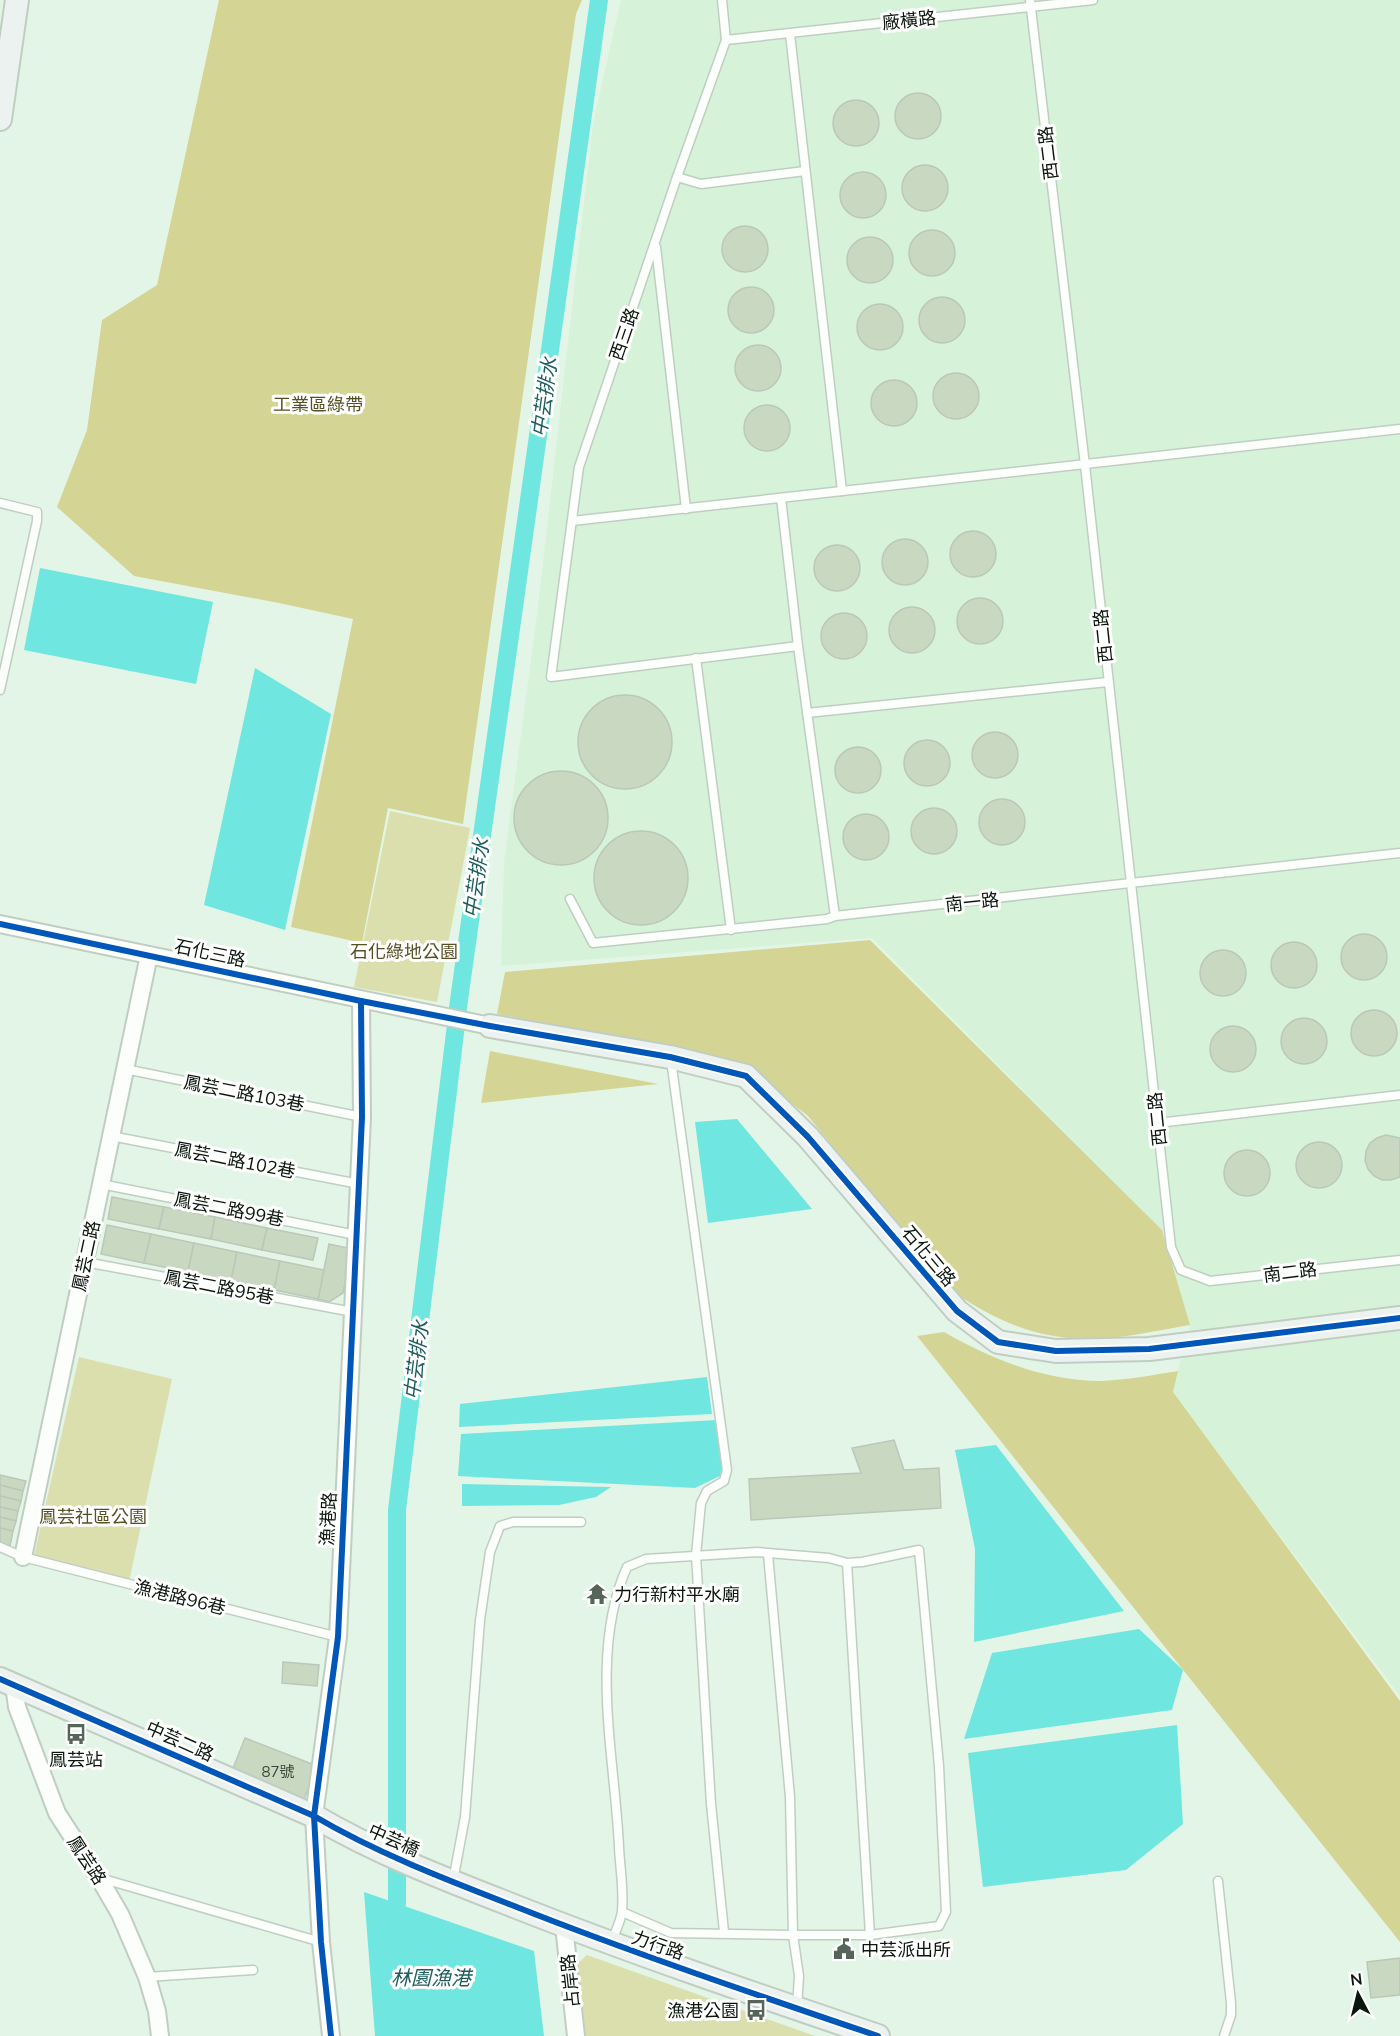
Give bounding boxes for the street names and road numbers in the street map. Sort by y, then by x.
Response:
street label: 廠橫路 [881,6,937,34]
street label: 西二路 [1033,125,1063,181]
street label: 西三路 [604,305,644,363]
street label: 西二路 [1089,608,1117,664]
street label: 南一路 [944,888,1000,916]
street label: 石化三路 [172,934,248,972]
street label: 鳳芸二路103巷 [182,1070,306,1116]
street label: 西二路 [1143,1091,1171,1147]
street label: 鳳芸二路102巷 [173,1137,297,1183]
street label: 鳳芸二路99巷 [172,1187,286,1231]
street label: 鳳芸二路 [67,1218,105,1294]
street label: 石化三路 [897,1221,961,1291]
street label: 南二路 [1262,1257,1318,1287]
street label: 鳳芸二路95巷 [162,1265,276,1309]
street label: 漁港路 [315,1491,341,1547]
street label: 漁港路96巷 [132,1575,228,1619]
street label: 中芸二路 [142,1716,218,1766]
street label: 中芸橋 [365,1819,423,1861]
street label: 鳳芸路 [63,1831,111,1889]
street label: 力行路 [629,1925,687,1965]
street label: 占岸路 [556,1953,584,2009]

